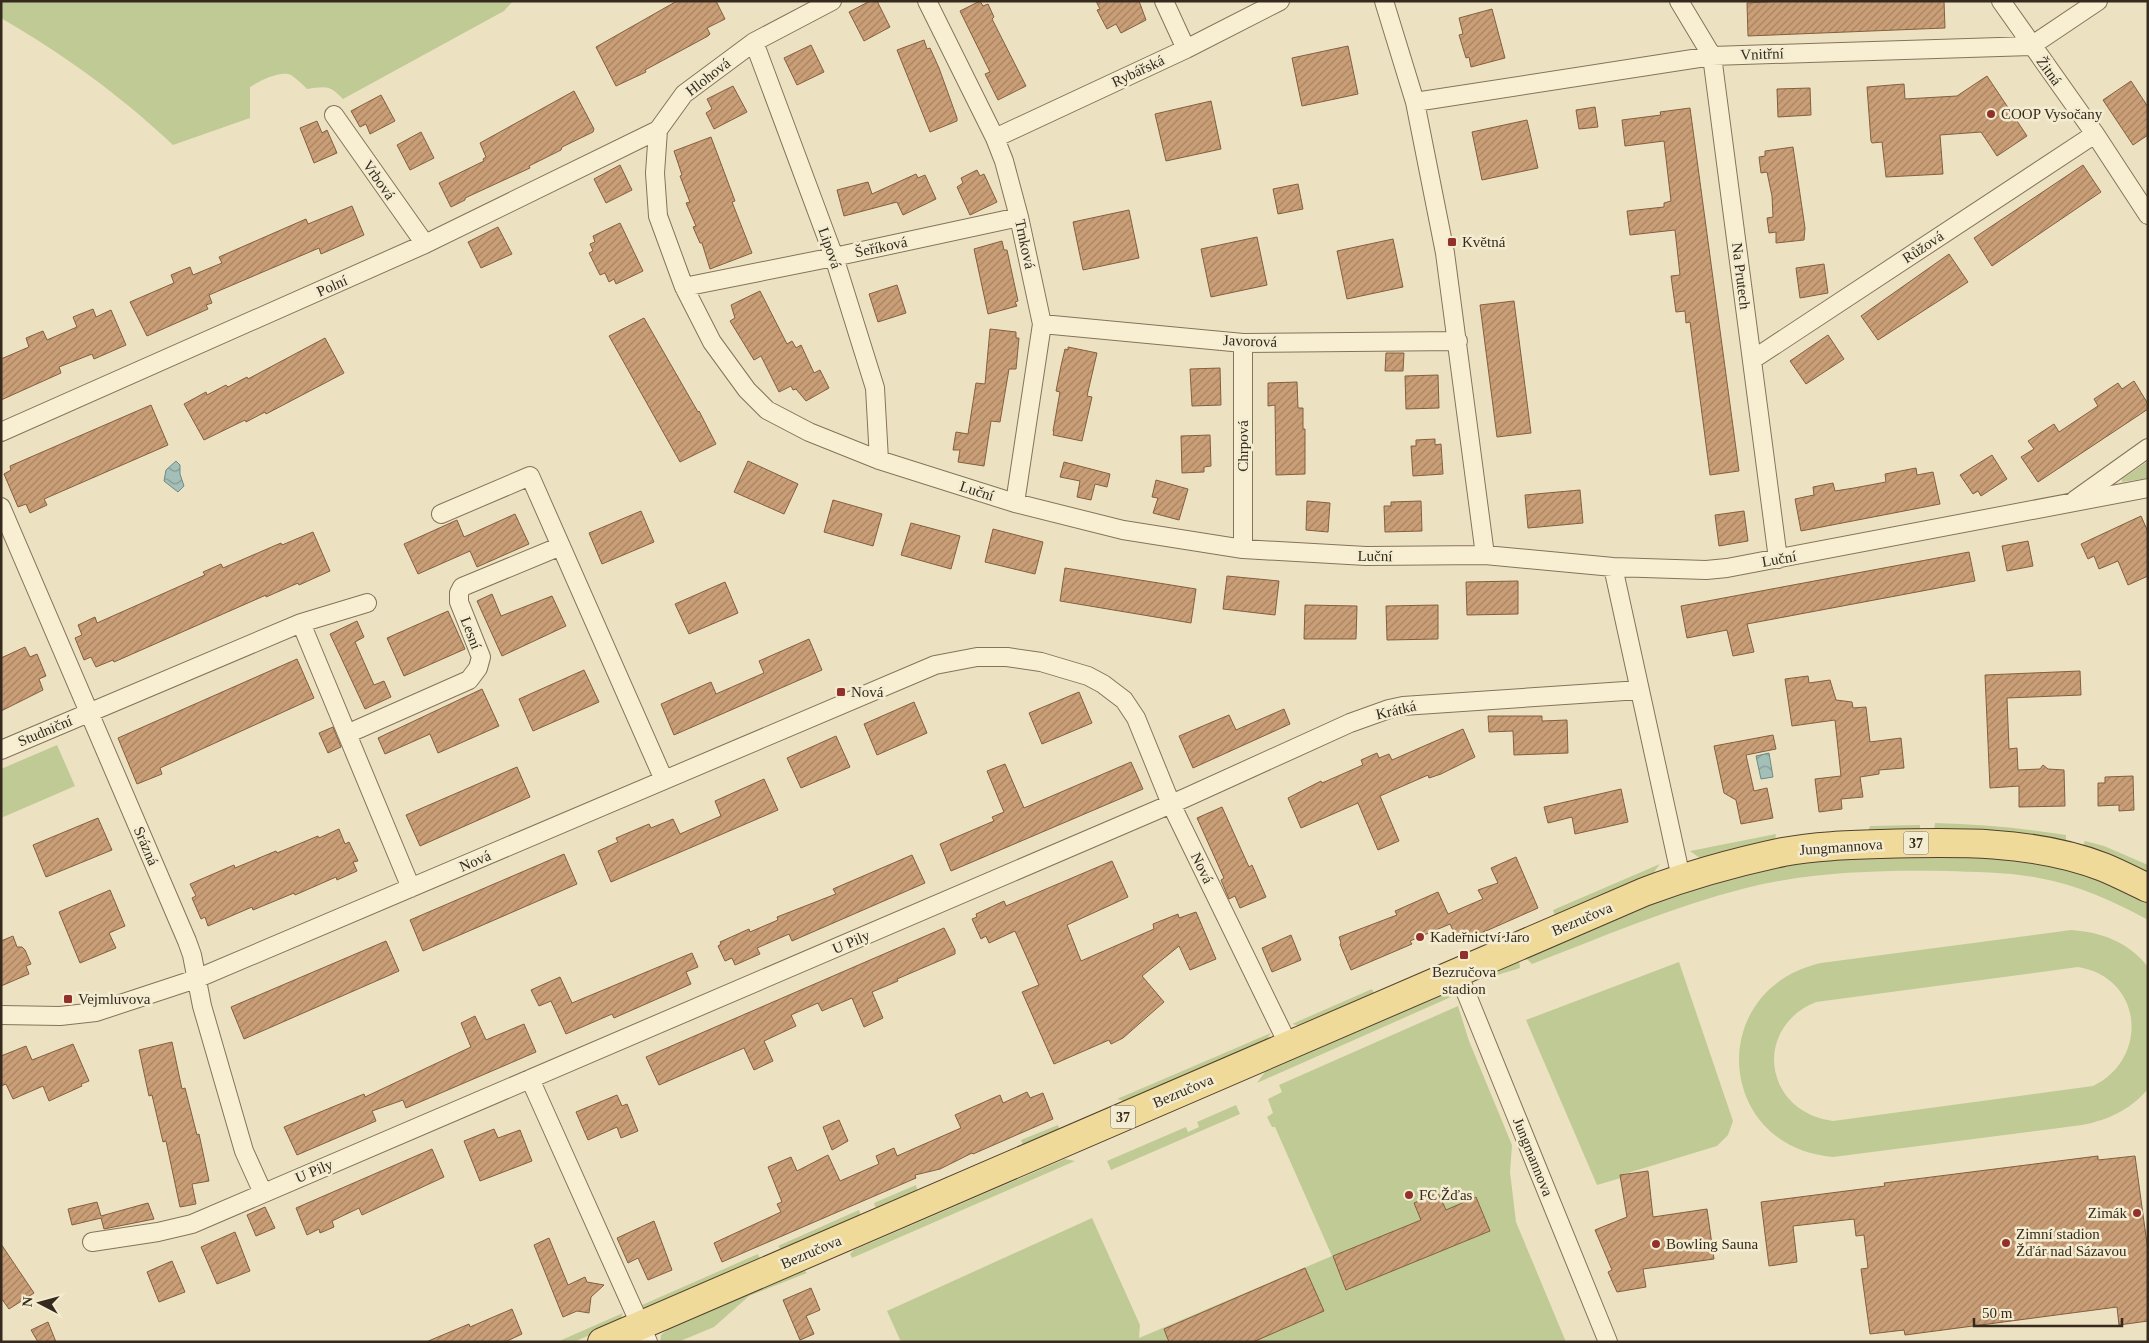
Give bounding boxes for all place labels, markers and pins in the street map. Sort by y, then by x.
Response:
place label: COOP Vysočany [2001,106,2103,122]
marker: COOP Vysočany [1985,108,1997,120]
place label: Květná [1462,234,1506,250]
marker: Květná [1446,236,1458,248]
place label: Nová [851,684,884,700]
marker: Nová [835,686,847,698]
place label: Kadeřnictví Jaro [1430,929,1530,945]
marker: Kadeřnictví Jaro [1414,931,1426,943]
marker: Bezručova stadion [1458,949,1470,961]
place label: Bezručova stadion [1432,964,1496,997]
place label: Vejmluvova [78,991,151,1007]
marker: Vejmluvova [62,993,74,1005]
place label: FC Žďas [1419,1187,1473,1203]
marker: FC Žďas [1403,1189,1415,1201]
place label: Zimák [2088,1205,2127,1221]
marker: Zimák [2131,1207,2143,1219]
place label: Zimní stadion Žďár nad Sázavou [2016,1226,2127,1259]
place label: Bowling Sauna [1666,1236,1758,1252]
marker: Zimní stadion Žďár nad Sázavou [2000,1237,2012,1249]
marker: Bowling Sauna [1650,1238,1662,1250]

